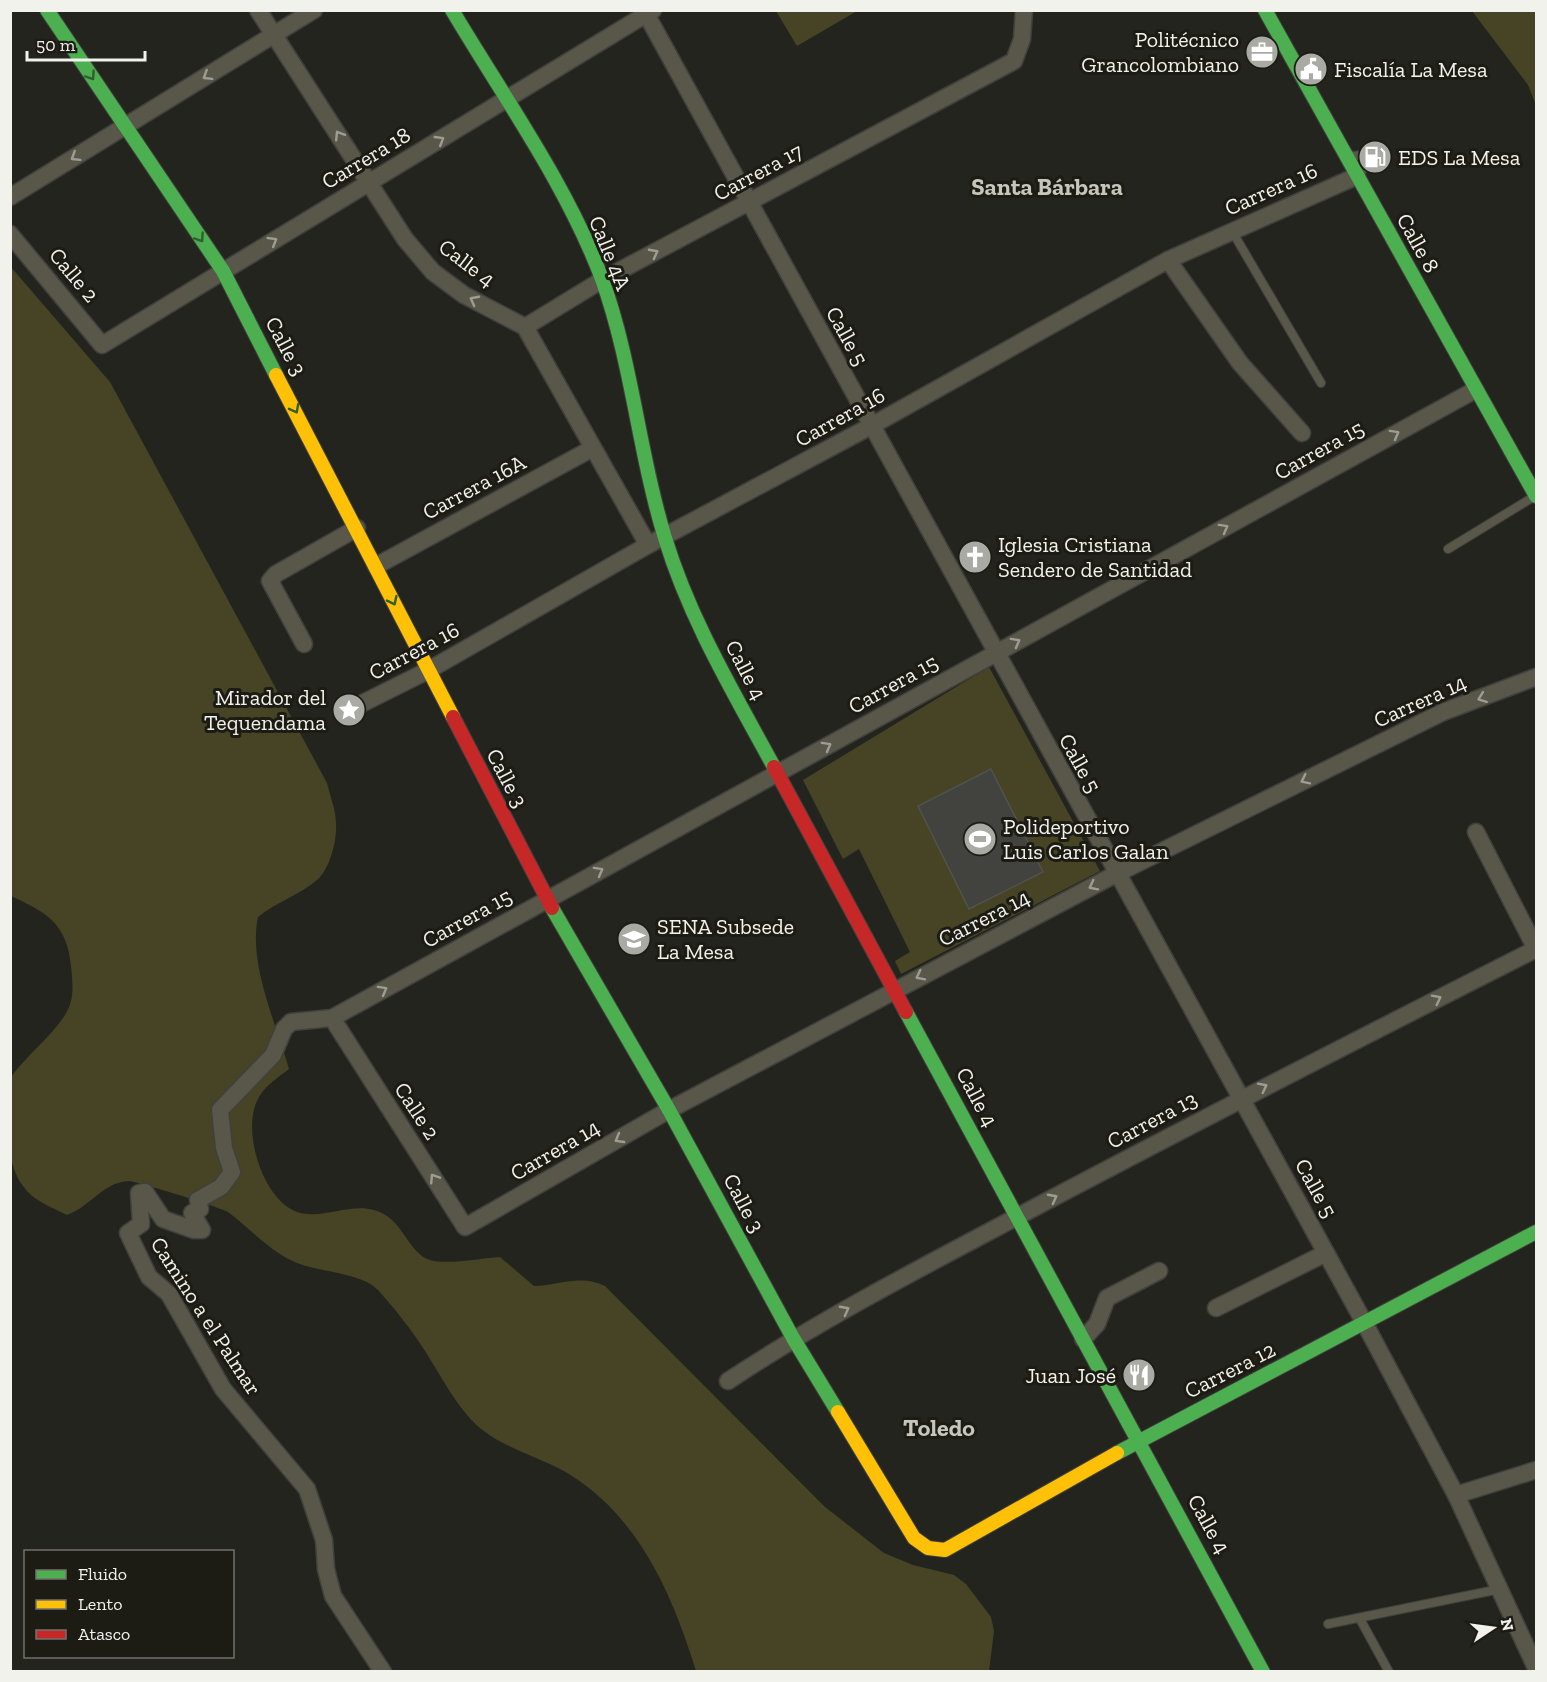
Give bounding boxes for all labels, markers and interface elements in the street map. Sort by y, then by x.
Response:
scale bar [27,24,146,62]
place label: Politécnico Grancolombiano [1081,26,1239,78]
text: 50 m [36,34,76,56]
office icon: Politécnico Grancolombiano [1244,34,1280,70]
public building icon: Fiscalía La Mesa [1293,51,1329,87]
place label: Fiscalía La Mesa [1334,56,1488,83]
one-way arrow [203,69,213,81]
one-way arrow [84,70,95,81]
street label: Carrera 18 [317,121,415,195]
one-way arrow [334,131,346,141]
one-way arrow [434,135,444,147]
street label: Carrera 17 [709,137,808,207]
fuel station icon: EDS La Mesa [1357,139,1393,175]
place label: EDS La Mesa [1398,144,1521,171]
one-way arrow [71,150,81,162]
street label: Carrera 16 [1220,157,1322,221]
district label: Santa Bárbara [971,172,1123,201]
street label: Calle 8 [1391,209,1445,277]
street label: Calle 4A [583,212,637,295]
one-way arrow [193,232,205,242]
street label: Calle 4 [433,233,501,293]
one-way arrow [267,237,277,249]
street label: Calle 2 [43,242,105,308]
one-way arrow [648,249,658,260]
one-way arrow [469,296,480,307]
street label: Calle 5 [820,302,874,370]
street label: Calle 3 [259,312,313,380]
street label: Carrera 16 [790,381,890,453]
one-way arrow [287,402,299,413]
street label: Carrera 15 [1269,414,1369,486]
one-way arrow [1389,430,1399,441]
street label: Carrera 16A [418,448,531,525]
one-way arrow [1218,524,1228,535]
place label: Iglesia Cristiana Sendero de Santidad [998,531,1192,583]
church icon: Iglesia Cristiana Sendero de Santidad [957,539,993,575]
one-way arrow [385,594,397,605]
street label: Carrera 16 [364,616,464,686]
street label: Calle 4 [720,635,773,705]
one-way arrow [1010,638,1020,649]
street label: Carrera 15 [843,648,943,720]
street label: Carrera 14 [1369,669,1471,733]
place label: Mirador del Tequendama [204,684,326,736]
one-way arrow [1477,690,1488,703]
place icon: Mirador del Tequendama [331,692,367,728]
street label: Calle 5 [1053,729,1107,797]
one-way arrow [821,742,831,753]
street label: Calle 3 [480,744,534,812]
one-way arrow [1301,773,1312,785]
place label: Polideportivo Luis Carlos Galan [1003,813,1169,865]
sports icon: Polideportivo Luis Carlos Galan [962,821,998,857]
one-way arrow [592,867,603,879]
one-way arrow [1089,879,1100,890]
street label: Carrera 15 [417,882,517,954]
street label: Carrera 14 [934,883,1034,952]
place label: SENA Subsede La Mesa [657,913,794,965]
school or university icon: SENA Subsede La Mesa [616,921,652,957]
one-way arrow [916,969,927,980]
one-way arrow [377,986,388,997]
one-way arrow [1430,995,1441,1007]
street label: Calle 4 [950,1063,1004,1132]
street label: Calle 2 [388,1077,446,1145]
one-way arrow [1256,1083,1267,1095]
street label: Carrera 13 [1103,1085,1201,1155]
street label: Carrera 14 [505,1114,605,1186]
one-way arrow [615,1132,625,1144]
street label: Calle 5 [1289,1154,1343,1222]
street label: Calle 3 [717,1169,771,1237]
one-way arrow [429,1174,441,1184]
one-way arrow [1047,1194,1057,1205]
street label: Camino a el Palmar [145,1232,267,1400]
one-way arrow [838,1306,849,1317]
street label: Carrera 12 [1180,1336,1280,1404]
restaurant icon: Juan José [1121,1357,1157,1393]
place label: Juan José [1026,1362,1116,1389]
district label: Toledo [903,1413,975,1442]
street label: Calle 4 [1182,1490,1236,1559]
legend [24,1550,234,1658]
text: Fluido [78,1563,127,1585]
text: Lento [78,1593,123,1615]
north arrow [1463,1598,1523,1658]
text: N [1497,1617,1518,1633]
text: Atasco [78,1623,130,1645]

